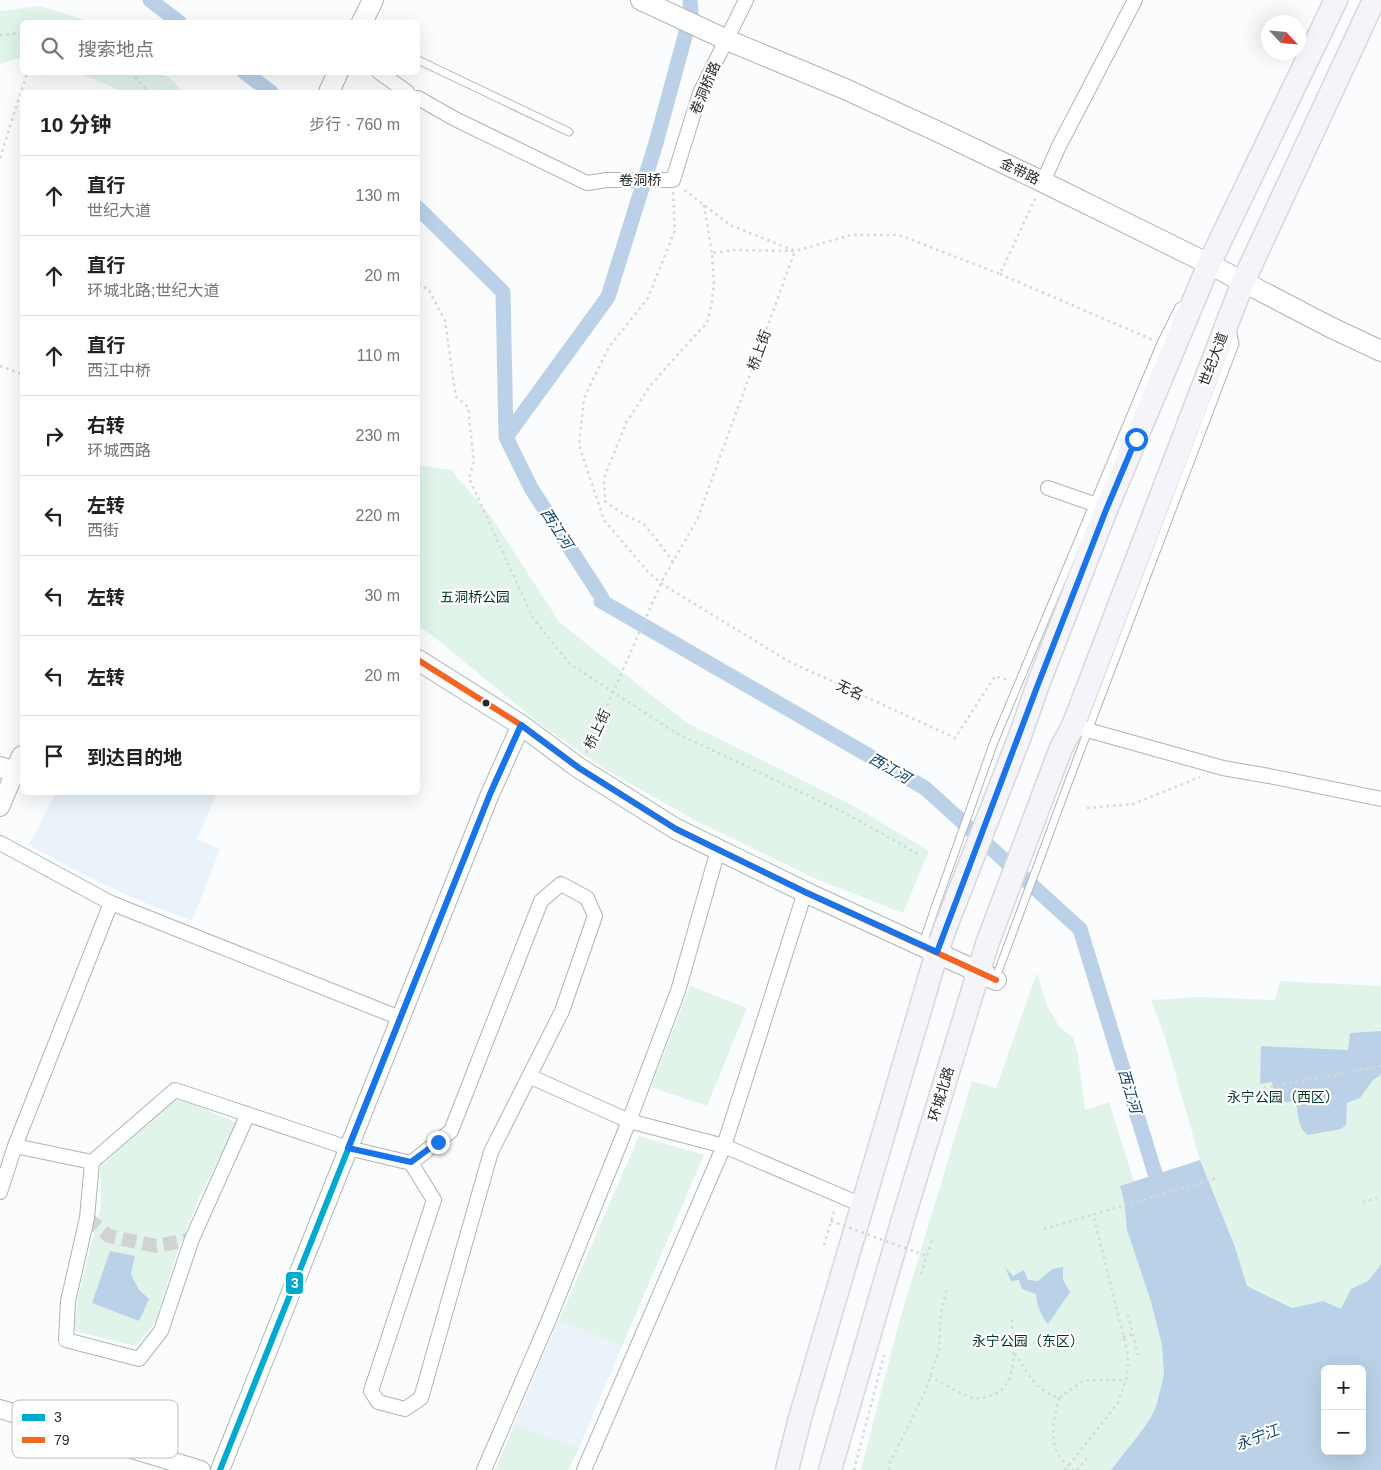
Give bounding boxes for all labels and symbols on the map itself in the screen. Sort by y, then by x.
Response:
north arrow [1261,15,1306,60]
street label: 卷洞桥路 [687,59,723,117]
street label: 金带路 [998,155,1042,187]
street label: 卷洞桥 [619,172,661,188]
street label: 桥上街 [744,328,774,372]
street label: 世纪大道 [1195,330,1231,388]
route start [1125,428,1148,451]
water label: 西江河 [538,504,578,554]
park label: 五洞桥公园 [440,589,510,605]
street label: 无名 [834,677,866,703]
unlabelled marker [481,698,491,708]
street label: 桥上街 [581,707,613,751]
water label: 西江河 [866,749,916,788]
street label: 环城北路 [925,1065,957,1123]
water label: 西江河 [1115,1067,1146,1118]
park label: 永宁公园（西区） [1227,1089,1339,1105]
route end [427,1131,450,1154]
line badge: 3 [285,1271,304,1295]
text: 3 [291,1275,299,1291]
park label: 永宁公园（东区） [972,1333,1084,1349]
legend [12,1400,178,1458]
text: 3 [54,1409,62,1425]
water label: 永宁江 [1233,1420,1283,1453]
text: 79 [54,1432,70,1448]

